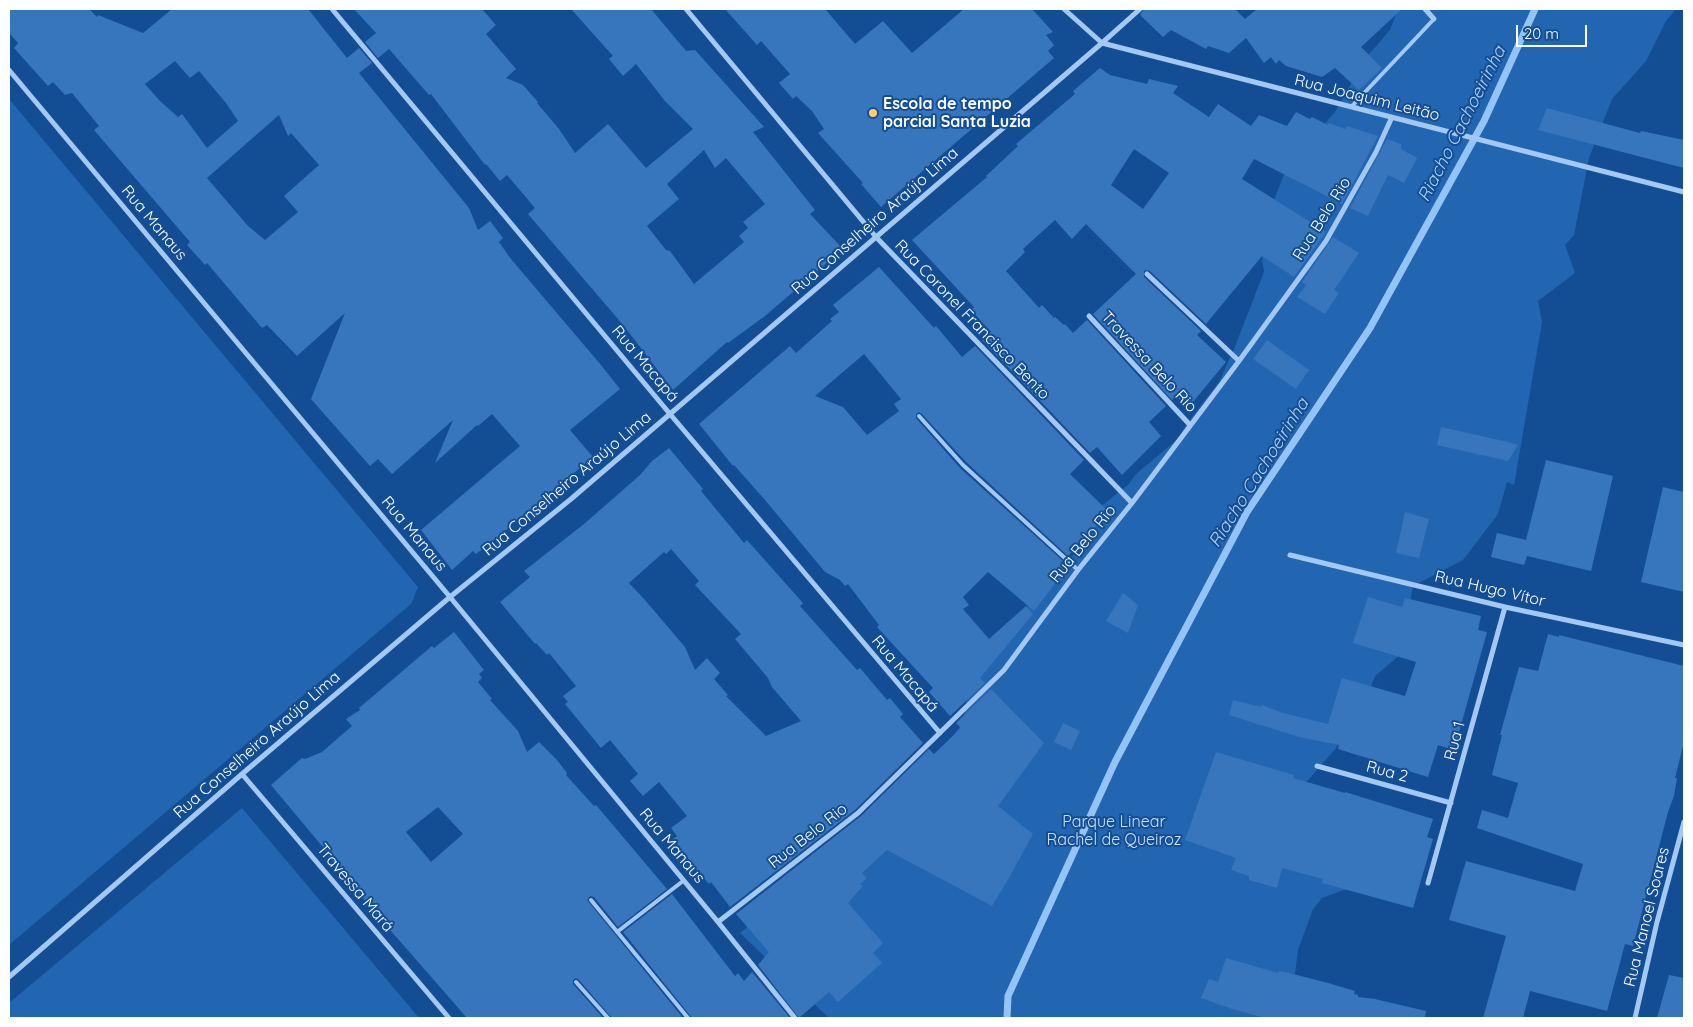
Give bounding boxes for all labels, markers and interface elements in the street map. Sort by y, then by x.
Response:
scale bar [1518,15,1589,47]
text: 20 m [1524,24,1559,43]
water label: Riacho Cachoeirinha [1413,43,1511,205]
street label: Rua Joaquim Leitão [1292,71,1442,125]
place label: Escola de tempo parcial Santa Luzia [883,94,1031,132]
marker: Escola de tempo parcial Santa Luzia [867,107,879,119]
street label: Rua Conselheiro Araújo Lima [788,143,962,299]
street label: Rua Belo Rio [1289,174,1355,264]
street label: Rua Manaus [117,182,191,264]
street label: Rua Coronel Francisco Bento [891,236,1053,404]
street label: Travessa Belo Rio [1097,307,1201,417]
street label: Rua Macapá [607,322,683,406]
water label: Riacho Cachoeirinha [1204,395,1314,551]
street label: Rua Conselheiro Araújo Lima [479,408,655,560]
street label: Rua Manaus [377,493,451,575]
street label: Rua Belo Rio [1046,501,1120,587]
street label: Rua Hugo Vítor [1433,567,1547,611]
street label: Rua Macapá [867,632,943,716]
street label: Rua Conselheiro Araújo Lima [170,667,344,823]
street label: Rua 1 [1441,719,1469,763]
street label: Rua 2 [1364,757,1410,787]
street label: Rua Belo Rio [765,799,851,873]
street label: Rua Manaus [635,805,709,887]
park label: Parque Linear Rachel de Queiroz [1047,812,1181,850]
street label: Travessa Mará [312,840,398,936]
street label: Rua Manoel Soares [1620,845,1674,989]

